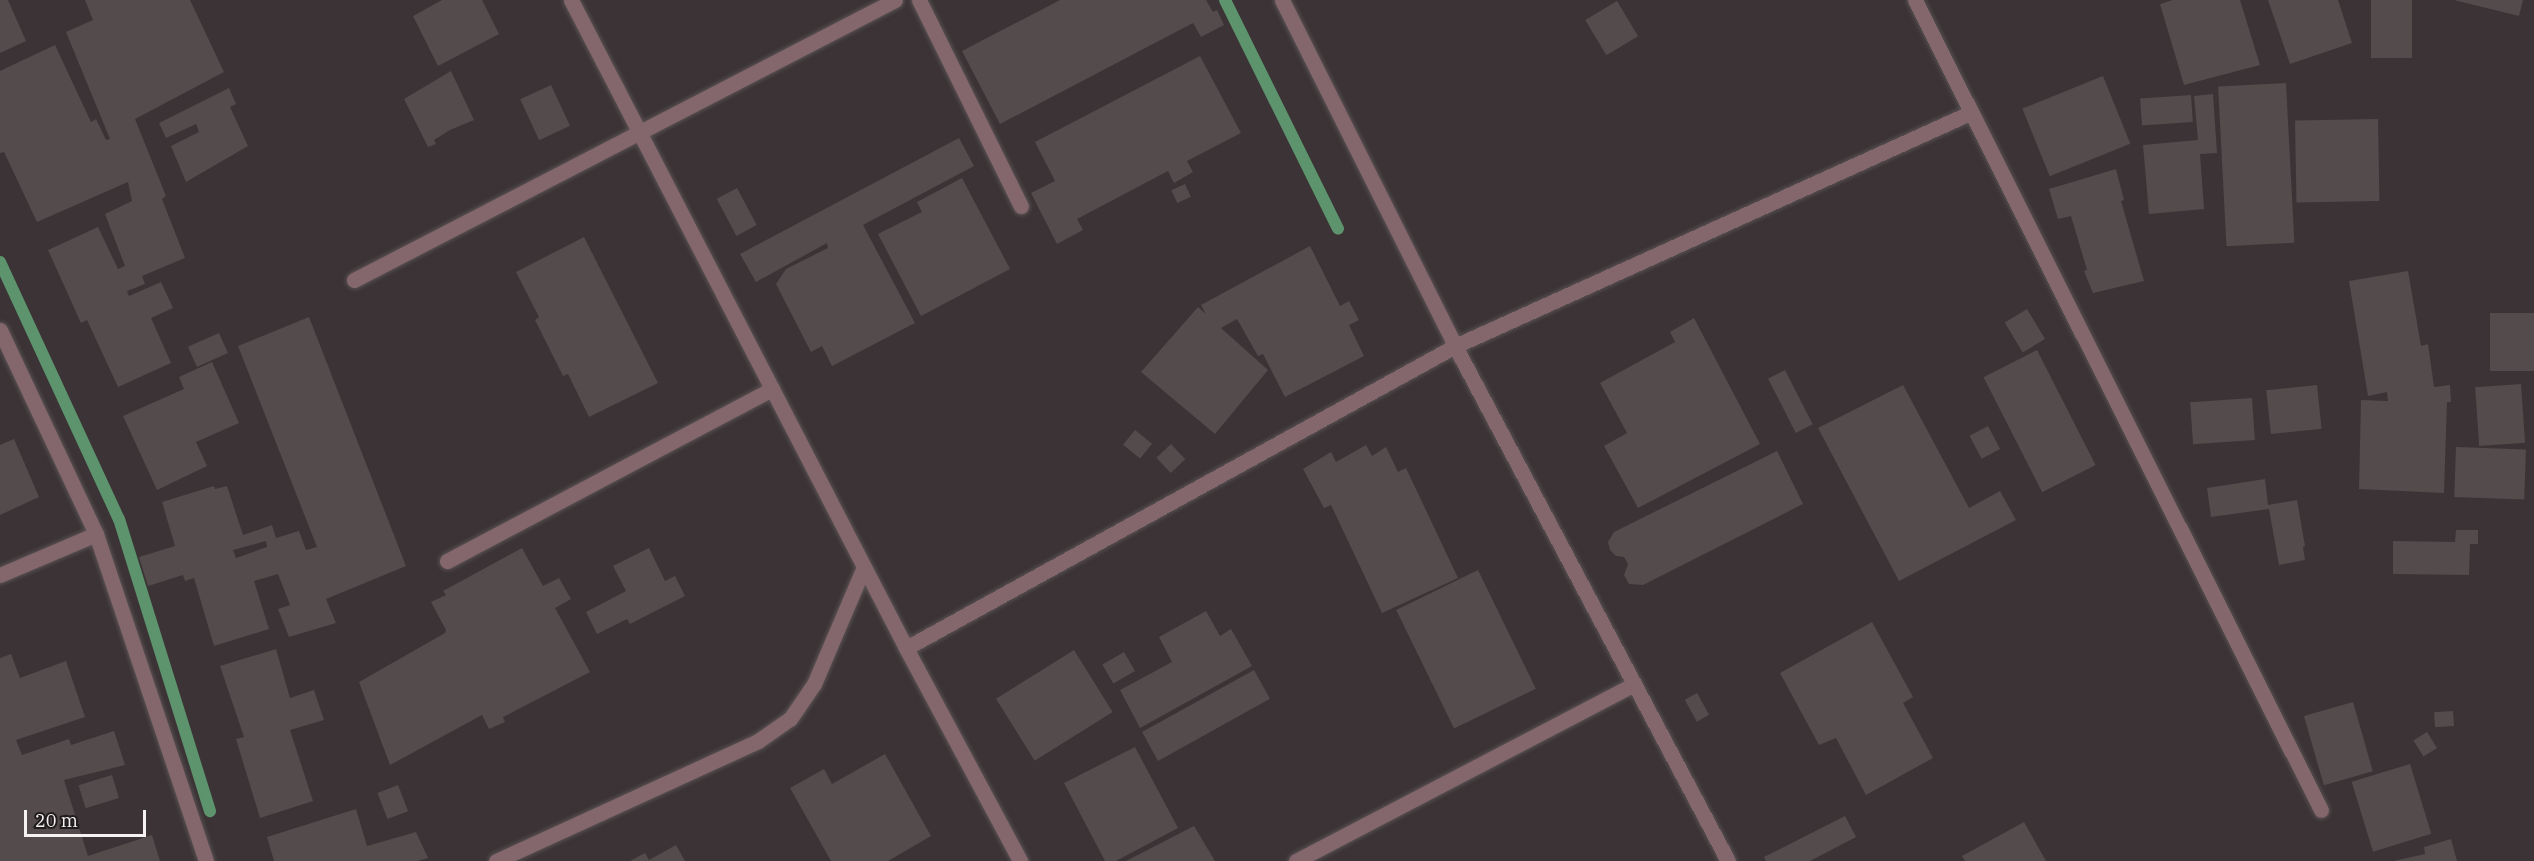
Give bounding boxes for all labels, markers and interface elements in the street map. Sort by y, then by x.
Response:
scale bar [27,798,148,836]
text: 20 m [35,809,78,832]

